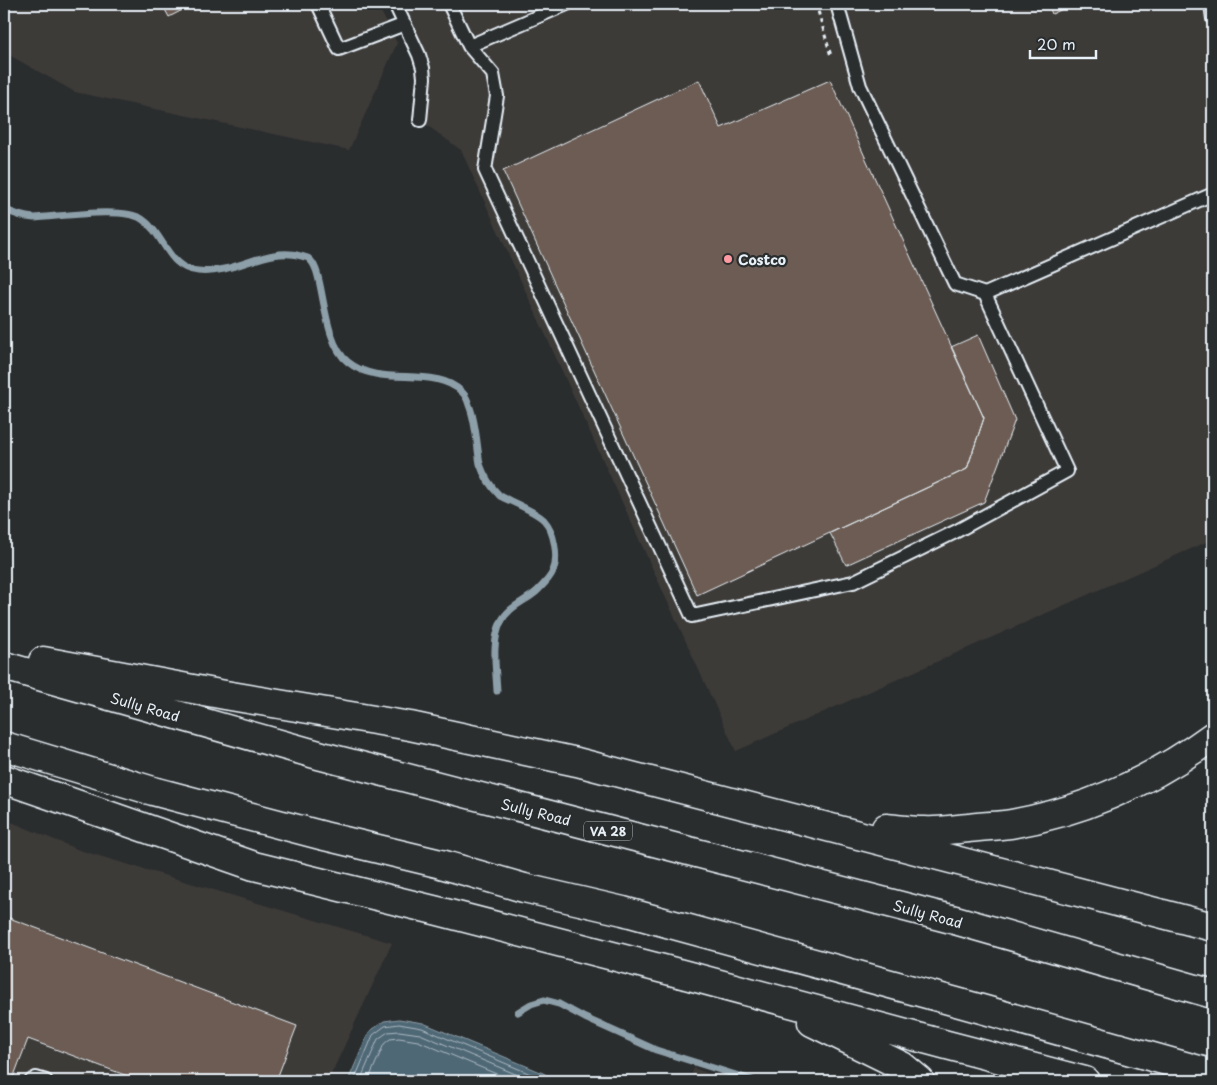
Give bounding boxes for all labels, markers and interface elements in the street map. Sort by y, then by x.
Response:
scale bar [1030,28,1096,60]
text: 20 m [1037,32,1076,55]
place label: Costco [738,249,786,270]
marker: Costco [722,253,734,265]
street label: Sully Road [108,687,182,727]
street label: Sully Road [499,793,573,831]
road number: VA 28 [584,821,632,840]
street label: Sully Road [891,895,965,933]

